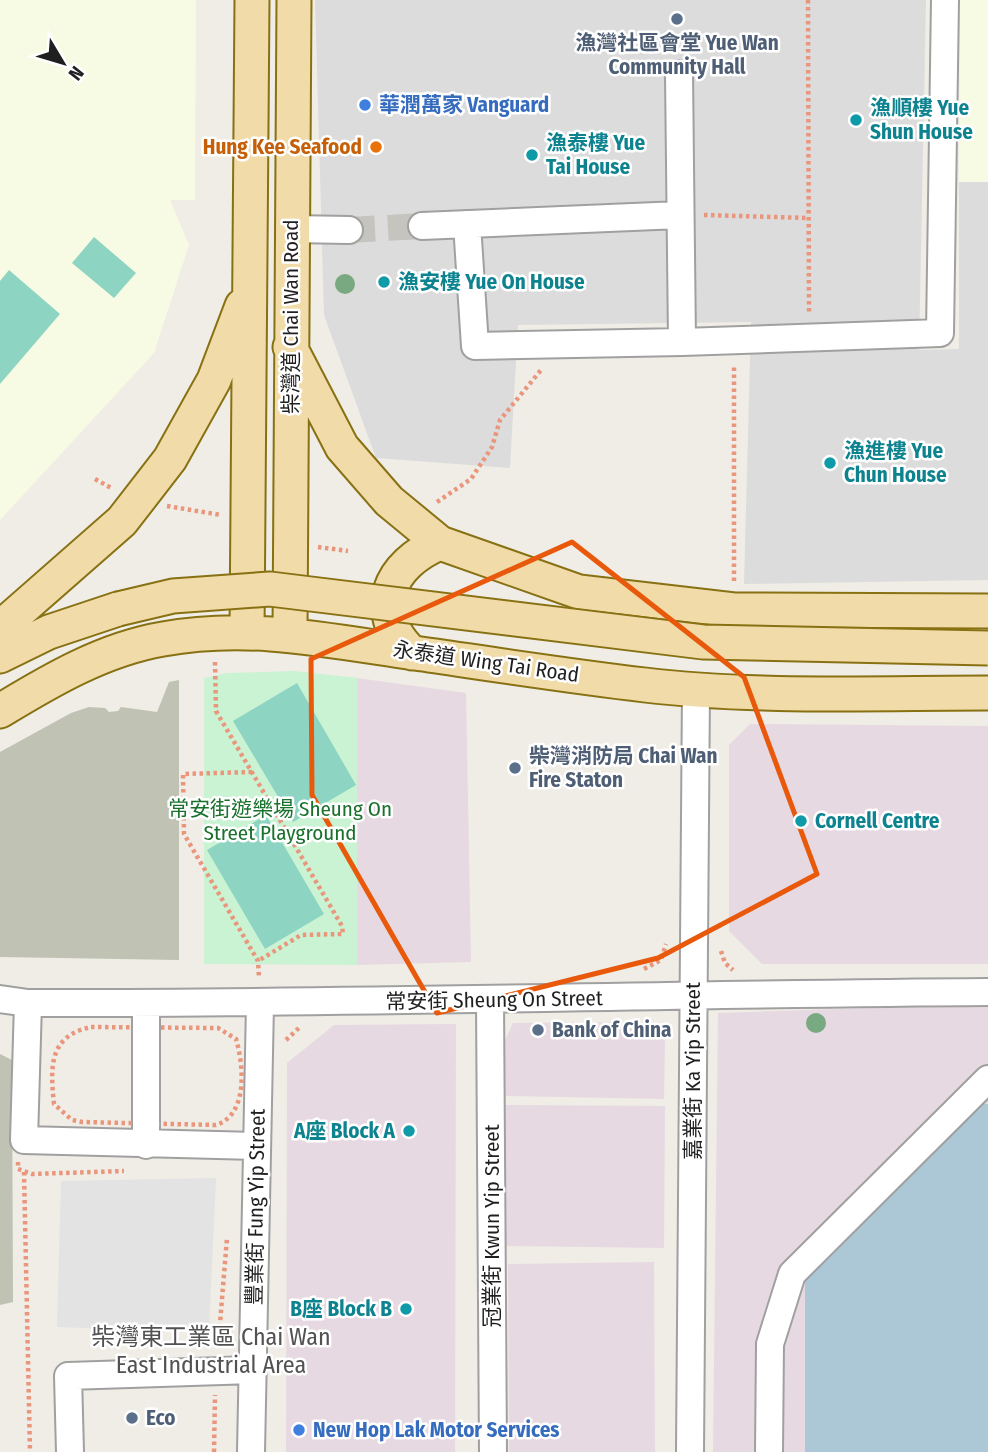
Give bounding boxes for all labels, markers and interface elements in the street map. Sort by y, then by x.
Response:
marker: 漁灣社區會堂 Yue Wan Community Hall [669,11,685,27]
north arrow [28,28,98,98]
place label: 漁灣社區會堂 Yue Wan Community Hall [575,30,779,80]
text: N [63,62,89,85]
place label: 華潤萬家 Vanguard [379,92,549,118]
place label: 漁順樓 Yue Shun House [870,95,973,145]
marker: 華潤萬家 Vanguard [357,97,373,113]
marker: 漁順樓 Yue Shun House [848,112,864,128]
place label: 漁泰樓 Yue Tai House [546,130,645,180]
place label: Hung Kee Seafood [203,134,362,160]
marker: Hung Kee Seafood [368,139,384,155]
marker: 漁泰樓 Yue Tai House [524,147,540,163]
street label: 柴灣道 Chai Wan Road [278,220,304,414]
place label: 漁安樓 Yue On House [398,269,585,295]
marker: 漁安樓 Yue On House [376,274,392,290]
place label: 漁進樓 Yue Chun House [844,438,947,488]
marker: 漁進樓 Yue Chun House [822,455,838,471]
street label: 永泰道 Wing Tai Road [391,636,581,688]
place label: 柴灣消防局 Chai Wan Fire Staton [529,743,717,793]
marker: 柴灣消防局 Chai Wan Fire Staton [507,760,523,776]
park label: 常安街遊樂場 Sheung On Street Playground [168,796,392,846]
place label: Cornell Centre [815,808,940,834]
marker: Cornell Centre [793,813,809,829]
street label: 嘉業街 Ka Yip Street [680,982,706,1160]
street label: 常安街 Sheung On Street [385,985,603,1015]
place label: Bank of China [552,1017,671,1043]
marker: Bank of China [530,1022,546,1038]
street label: 豐業街 Fung Yip Street [241,1108,271,1306]
place label: A座 Block A [293,1118,396,1144]
marker: A座 Block A [401,1123,417,1139]
street label: 冠業街 Kwun Yip Street [479,1124,505,1328]
place label: B座 Block B [290,1296,392,1322]
marker: B座 Block B [398,1301,414,1317]
district label: 柴灣東工業區 Chai Wan East Industrial Area [91,1323,331,1379]
place label: Eco [146,1405,175,1431]
marker: Eco [124,1410,140,1426]
place label: New Hop Lak Motor Services [313,1417,560,1443]
marker: New Hop Lak Motor Services [291,1422,307,1438]

